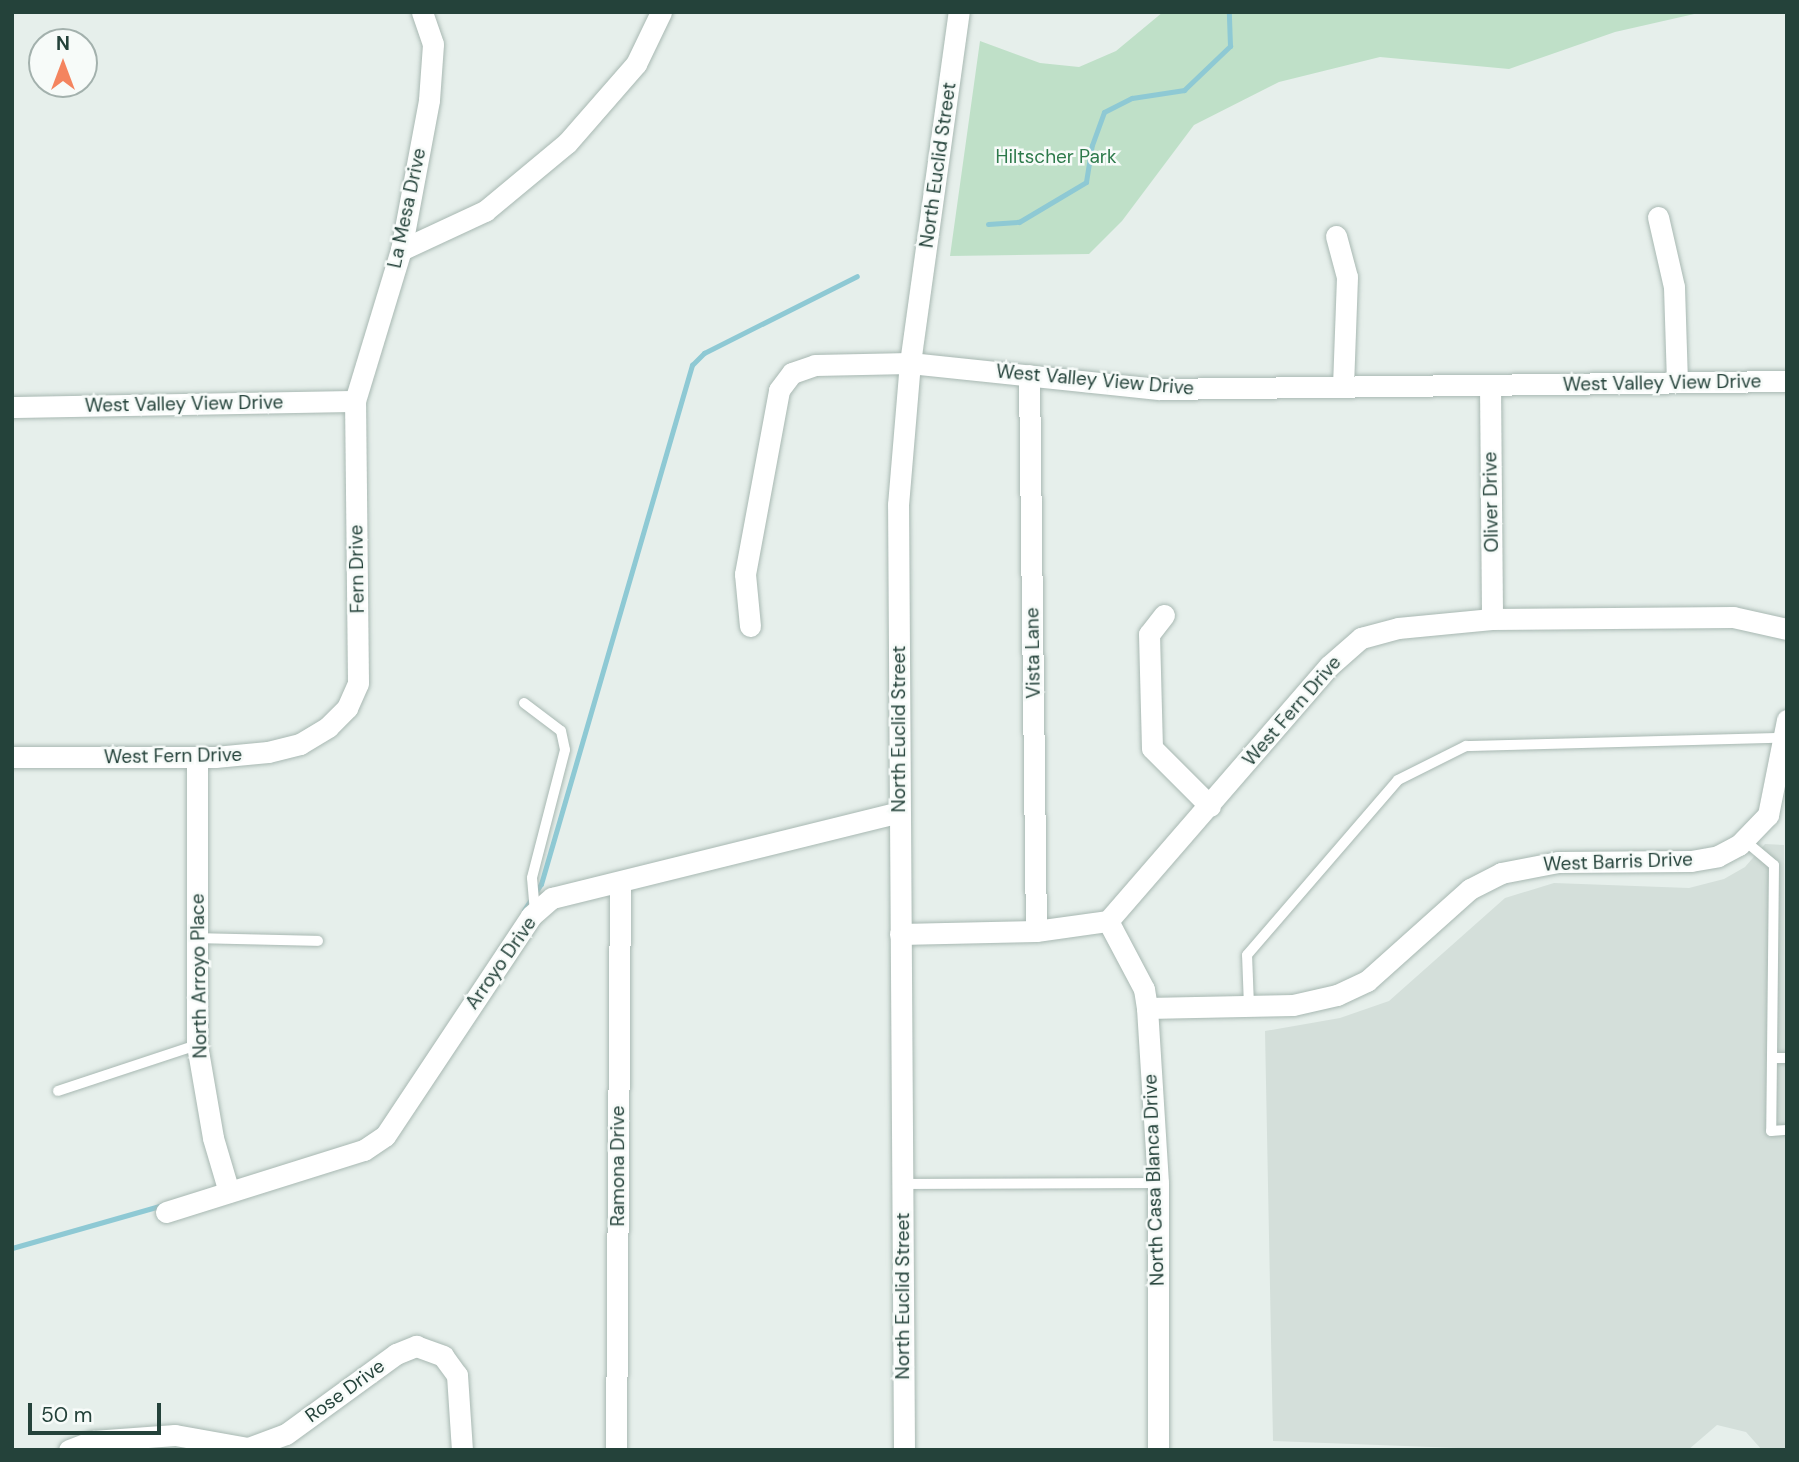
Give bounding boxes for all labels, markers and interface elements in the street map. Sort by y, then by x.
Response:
north arrow [28,28,98,98]
text: N [56,31,70,56]
street label: North Euclid Street [915,81,961,249]
street label: La Mesa Drive [383,146,431,270]
park label: Hiltscher Park [996,146,1116,168]
street label: West Valley View Drive [995,360,1195,400]
street label: West Valley View Drive [1563,370,1761,396]
street label: West Valley View Drive [85,391,283,417]
street label: Oliver Drive [1479,451,1503,553]
street label: Fern Drive [345,525,369,613]
street label: Vista Lane [1021,607,1045,699]
street label: North Euclid Street [888,646,910,812]
street label: West Fern Drive [1238,651,1346,771]
street label: West Fern Drive [104,743,242,769]
street label: West Barris Drive [1543,848,1693,876]
street label: North Arroyo Place [186,893,212,1059]
street label: Arroyo Drive [461,912,541,1014]
street label: North Casa Blanca Drive [1139,1074,1169,1286]
street label: Ramona Drive [607,1106,629,1226]
street label: North Euclid Street [892,1213,914,1379]
street label: Rose Drive [301,1355,389,1427]
scale bar [32,1388,164,1432]
text: 50 m [41,1401,92,1429]

